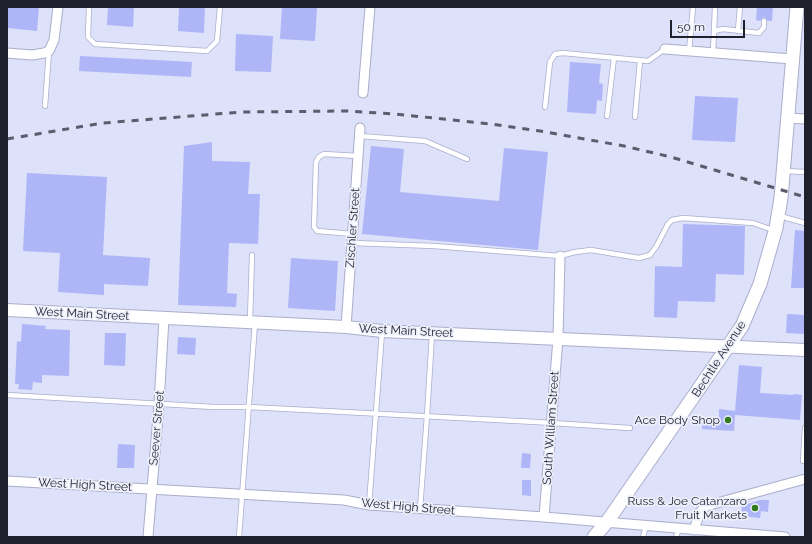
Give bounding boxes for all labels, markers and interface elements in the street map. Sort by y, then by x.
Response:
scale bar [672,12,747,38]
text: 50 m [677,20,705,34]
street label: Zischler Street [343,187,363,269]
street label: West Main Street [34,304,130,324]
street label: Bechtle Avenue [689,318,749,400]
street label: West Main Street [358,321,454,341]
street label: South William Street [540,371,562,485]
street label: Seever Street [147,390,167,466]
place label: Ace Body Shop [634,413,720,427]
marker: Ace Body Shop [723,415,733,425]
street label: West High Street [38,475,132,495]
place label: Russ & Joe Catanzaro Fruit Markets [628,494,747,522]
street label: West High Street [361,496,455,518]
marker: Russ & Joe Catanzaro Fruit Markets [750,503,760,513]

